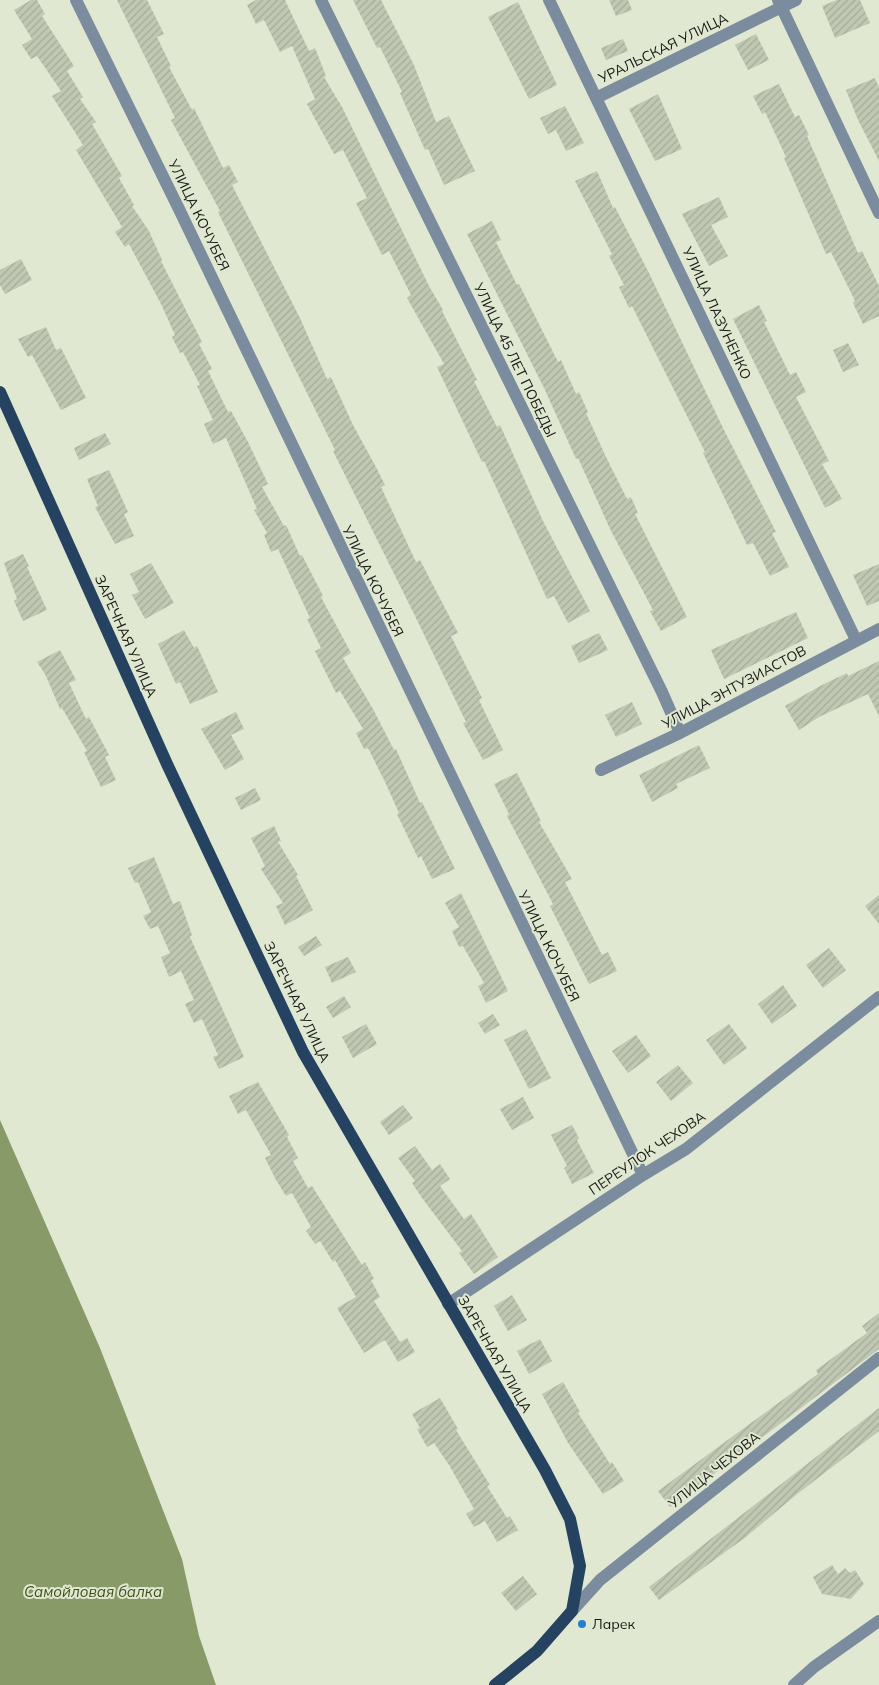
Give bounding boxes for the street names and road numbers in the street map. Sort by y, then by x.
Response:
street label: УРАЛЬСКАЯ УЛИЦА [594,9,731,88]
street label: УЛИЦА КОЧУБЕЯ [164,155,234,274]
street label: УЛИЦА ЛАЗУНЕНКО [678,243,756,382]
street label: УЛИЦА 45 ЛЕТ ПОБЕДЫ [469,279,560,440]
street label: УЛИЦА КОЧУБЕЯ [338,521,408,640]
street label: ЗАРЕЧНАЯ УЛИЦА [91,572,161,701]
street label: УЛИЦА ЭНТУЗИАСТОВ [658,641,809,733]
street label: УЛИЦА КОЧУБЕЯ [514,886,584,1005]
street label: ЗАРЕЧНАЯ УЛИЦА [260,938,334,1066]
street label: ПЕРЕУЛОК ЧЕХОВА [585,1107,709,1199]
street label: ЗАРЕЧНАЯ УЛИЦА [454,1292,536,1417]
street label: УЛИЦА ЧЕХОВА [664,1427,764,1513]

